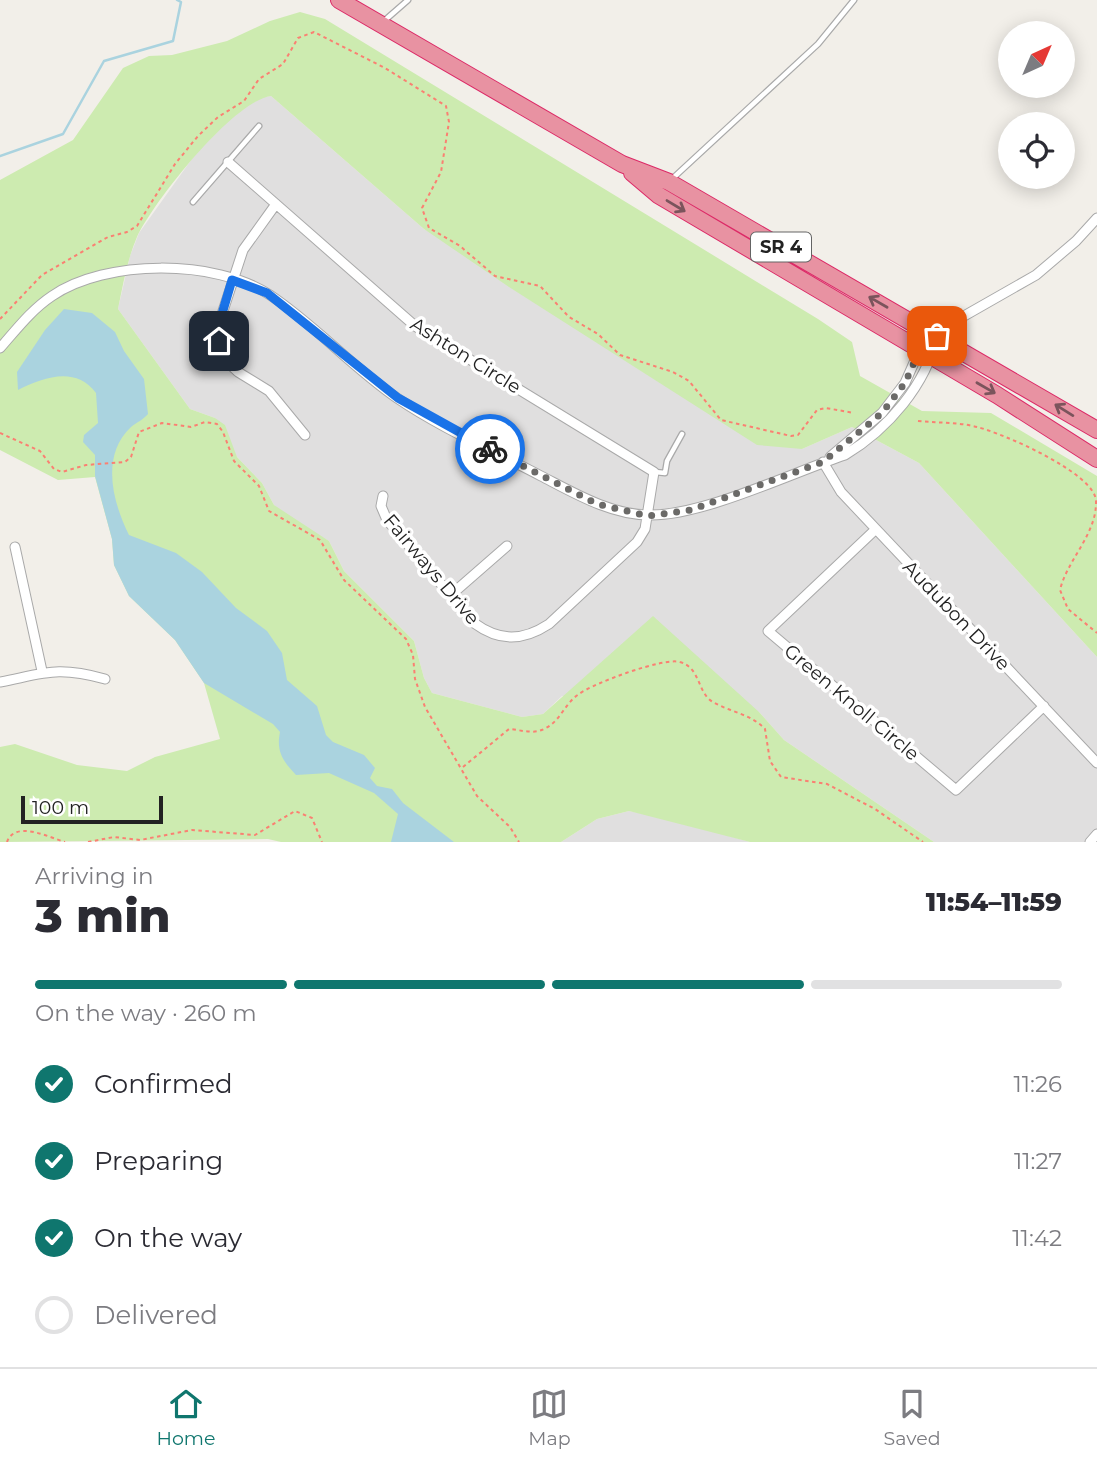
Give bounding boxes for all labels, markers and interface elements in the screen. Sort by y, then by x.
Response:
north arrow [998,21,1074,98]
map controls [998,21,1075,189]
button: locate [998,112,1075,189]
one-way arrow [665,199,685,213]
road number: SR 4 [751,232,811,262]
one-way arrow [868,295,888,309]
pin [907,306,967,366]
pin [189,311,249,371]
street label: Ashton Circle [406,312,525,399]
icon: bag [918,317,956,355]
icon: home [200,322,238,360]
one-way arrow [975,381,995,395]
one-way arrow [1055,402,1075,416]
courier [455,414,525,484]
icon: bike [471,430,509,468]
street label: Fairways Drive [379,509,485,629]
street label: Audubon Drive [898,555,1015,675]
street label: Green Knoll Circle [779,639,924,766]
scale bar [21,793,163,825]
text: 100 m [32,796,89,819]
text: Arriving in [35,862,154,890]
text: 11:54–11:59 [926,886,1062,918]
text: 3 min [35,887,171,944]
text: On the way · 260 m [35,999,257,1027]
icon: check [35,1065,73,1103]
text: Confirmed [94,1068,233,1100]
text: 11:26 [1013,1070,1062,1098]
icon: check [35,1142,73,1180]
text: Preparing [94,1145,223,1177]
text: 11:27 [1014,1147,1062,1175]
icon: check [35,1219,73,1257]
text: On the way [94,1222,242,1254]
text: 11:42 [1012,1224,1062,1252]
text: Delivered [94,1299,218,1331]
tab: Home [156,1385,215,1450]
tab: Map [528,1385,571,1450]
tab: Saved [883,1385,941,1450]

